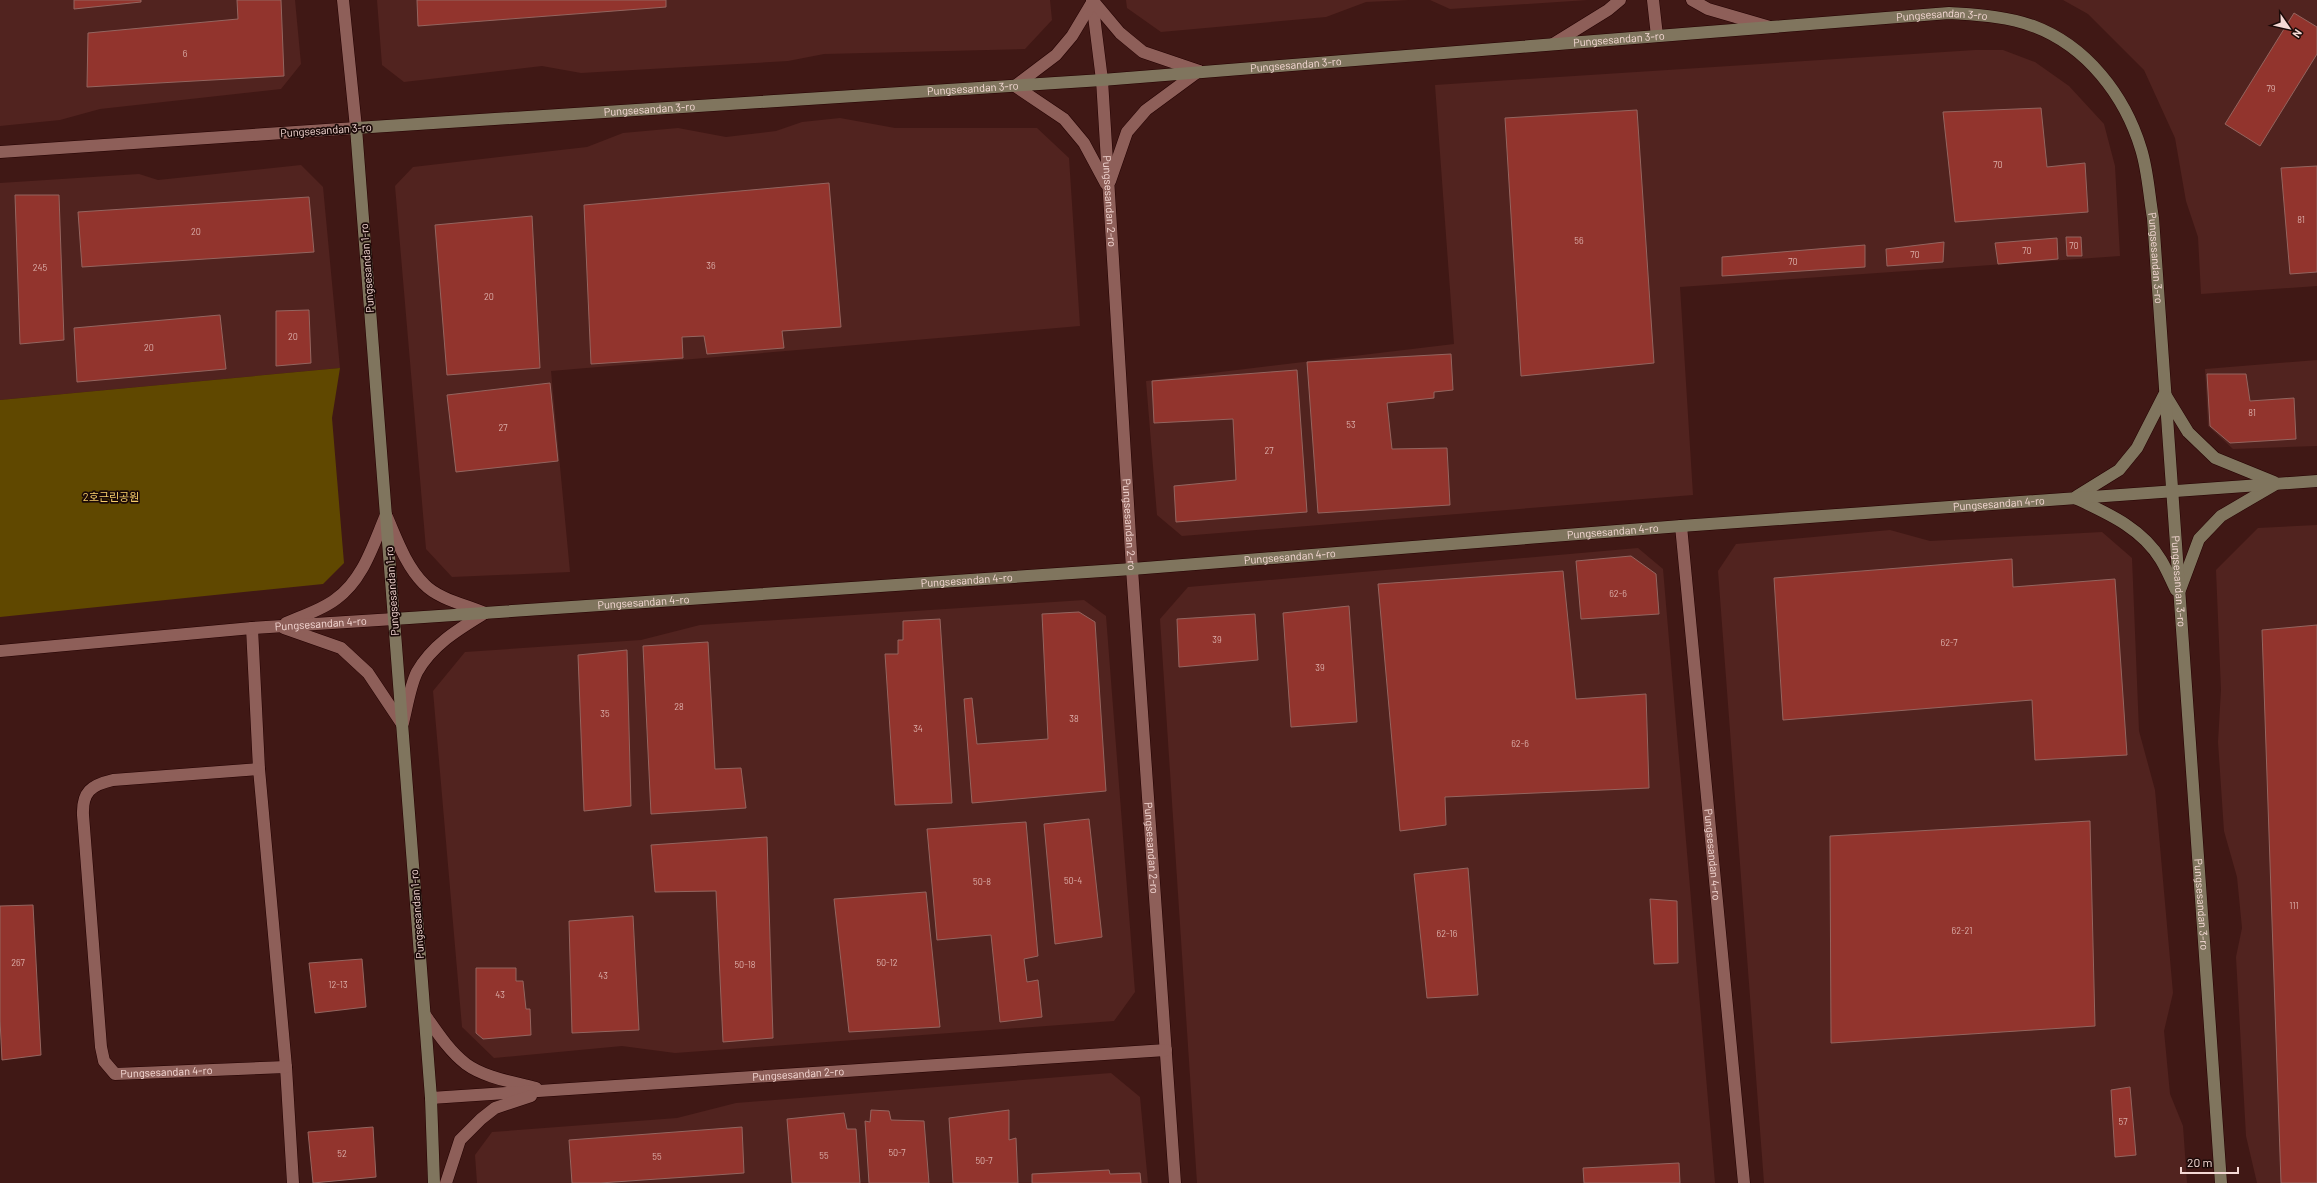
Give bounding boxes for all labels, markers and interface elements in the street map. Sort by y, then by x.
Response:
street label: Pungsesandan 3-ro [1896,6,1988,23]
north arrow [2269,8,2309,48]
text: N [2290,27,2305,41]
street label: Pungsesandan 3-ro [1573,29,1665,49]
house number: 6 [183,48,188,59]
street label: Pungsesandan 3-ro [1250,54,1342,74]
street label: Pungsesandan 3-ro [927,78,1019,97]
house number: 79 [2267,83,2276,94]
street label: Pungsesandan 3-ro [603,99,696,118]
street label: Pungsesandan 3-ro [280,120,372,139]
street label: Pungsesandan 2-ro [1101,155,1119,247]
house number: 70 [1993,159,2003,170]
street label: Pungsesandan 3-ro [2146,211,2166,304]
house number: 81 [2297,214,2305,225]
street label: Pungsesandan 1-ro [357,223,376,313]
house number: 20 [191,226,201,237]
house number: 56 [1574,235,1584,246]
house number: 70 [2069,240,2079,251]
house number: 70 [2022,245,2032,256]
house number: 70 [1910,249,1920,260]
house number: 70 [1788,256,1798,267]
house number: 36 [706,260,716,271]
house number: 245 [33,262,48,273]
house number: 20 [484,291,494,302]
house number: 20 [288,331,298,342]
house number: 20 [144,342,154,353]
house number: 81 [2248,407,2256,418]
house number: 53 [1346,419,1356,430]
house number: 27 [498,422,508,433]
house number: 27 [1264,445,1274,456]
street label: Pungsesandan 2-ro [1120,478,1139,571]
park label: 2호근린공원 [83,490,139,503]
street label: Pungsesandan 4-ro [1952,493,2045,513]
street label: Pungsesandan 4-ro [1566,521,1659,541]
street label: Pungsesandan 3-ro [2169,535,2189,627]
street label: Pungsesandan 1-ro [382,546,401,636]
street label: Pungsesandan 4-ro [1243,546,1336,566]
street label: Pungsesandan 4-ro [920,570,1013,589]
house number: 62-6 [1609,588,1627,599]
street label: Pungsesandan 4-ro [597,592,690,611]
street label: Pungsesandan 4-ro [274,614,367,633]
house number: 39 [1212,634,1222,645]
house number: 62-7 [1941,637,1958,648]
house number: 39 [1315,662,1325,673]
house number: 28 [674,701,684,712]
house number: 35 [600,708,610,719]
house number: 38 [1069,713,1079,724]
house number: 34 [913,723,923,734]
house number: 62-6 [1511,738,1529,749]
street label: Pungsesandan 2-ro [1142,801,1162,894]
street label: Pungsesandan 4-ro [1702,808,1724,901]
street label: Pungsesandan 3-ro [2192,858,2212,951]
street label: Pungsesandan 1-ro [407,869,426,959]
house number: 50-4 [1064,875,1082,886]
house number: 50-8 [973,876,991,887]
house number: 111 [2289,900,2299,911]
house number: 62-21 [1952,925,1972,936]
house number: 62-16 [1437,928,1458,939]
house number: 267 [11,957,26,968]
house number: 50-12 [876,957,898,968]
house number: 50-18 [734,959,756,970]
house number: 43 [598,970,608,981]
house number: 12-13 [328,979,348,990]
house number: 43 [495,989,505,1000]
street label: Pungsesandan 4-ro [120,1063,213,1080]
street label: Pungsesandan 2-ro [752,1064,845,1083]
house number: 57 [2119,1116,2128,1127]
house number: 50-7 [888,1147,906,1158]
house number: 52 [337,1148,347,1159]
scale bar [2181,1149,2238,1175]
house number: 55 [819,1150,829,1161]
house number: 55 [652,1151,662,1162]
house number: 50-7 [975,1155,993,1166]
text: 20 m [2187,1155,2213,1169]

